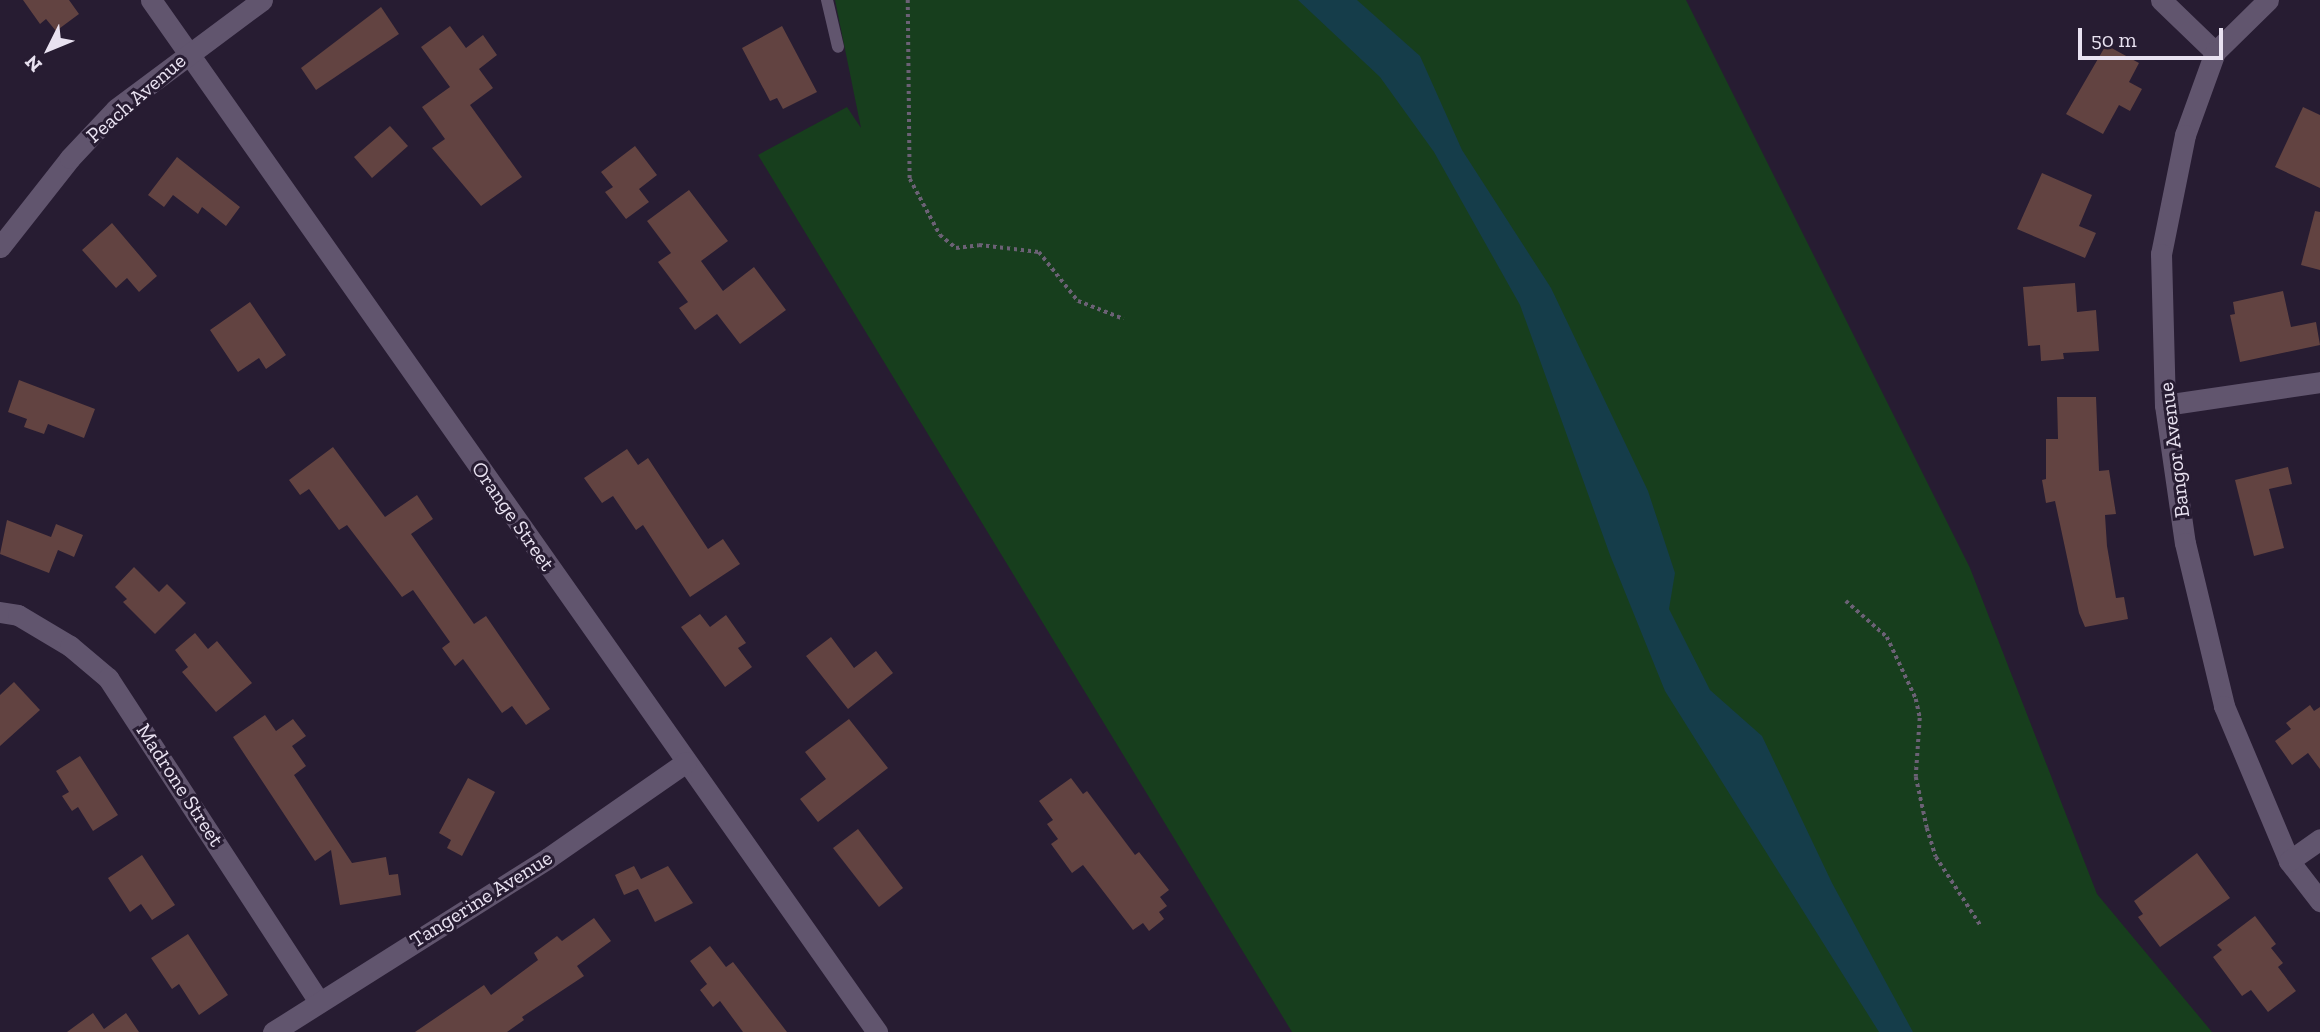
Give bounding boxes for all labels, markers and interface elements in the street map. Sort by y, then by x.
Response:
north arrow [14,14,84,84]
scale bar [2082,14,2227,58]
text: 50 m [2091,27,2137,52]
street label: Peach Avenue [81,48,191,148]
text: N [20,51,47,77]
street label: Bangor Avenue [2153,380,2195,520]
street label: Orange Street [466,456,560,576]
street label: Madrone Street [131,719,229,851]
street label: Tangerine Avenue [405,845,557,953]

